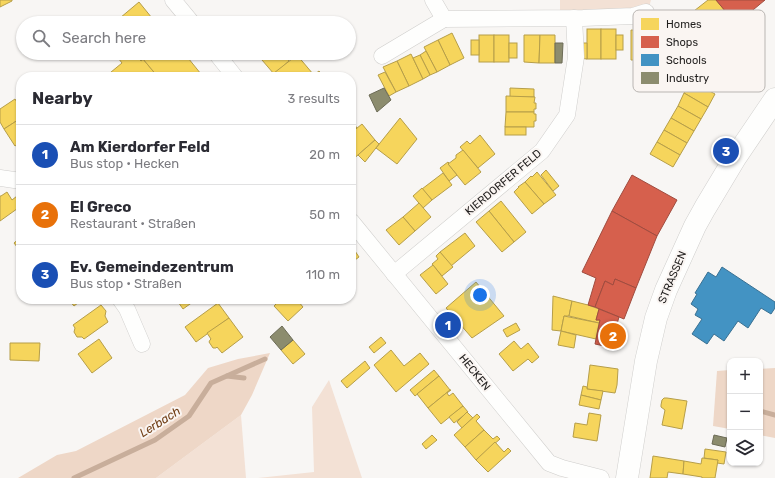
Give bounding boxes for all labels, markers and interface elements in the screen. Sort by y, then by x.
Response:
legend [633,10,765,92]
search box [16,16,356,60]
text: Homes [666,18,702,31]
icon: search [30,27,52,49]
text: Search here [62,29,146,47]
text: Shops [666,36,698,49]
text: Schools [666,54,707,67]
text: Industry [666,72,709,85]
text: Nearby [32,88,93,108]
text: 3 results [288,91,340,106]
pin: 3 [713,136,739,166]
text: Am Kierdorfer Feld [70,138,210,156]
text: 1 [42,147,48,162]
text: 20 m [309,147,340,162]
street label: KIERDORFER FELD [463,147,544,218]
text: Bus stop · Hecken [70,156,179,171]
text: El Greco [70,198,132,216]
text: 2 [41,207,49,222]
text: 50 m [309,207,340,222]
text: Restaurant · Straßen [70,216,196,231]
street label: STRASSEN [656,249,689,305]
text: Ev. Gemeindezentrum [70,258,234,276]
text: 3 [41,267,49,282]
text: 110 m [306,267,340,282]
text: Bus stop · Straßen [70,276,182,291]
your location [470,285,490,305]
pin: 1 [435,310,461,340]
pin: 2 [600,321,626,351]
street label: HECKEN [456,352,493,393]
map controls [727,358,763,466]
button: + [727,358,763,394]
button: − [727,394,763,430]
water label: Lerbach [137,404,183,440]
button: layers [727,430,763,466]

